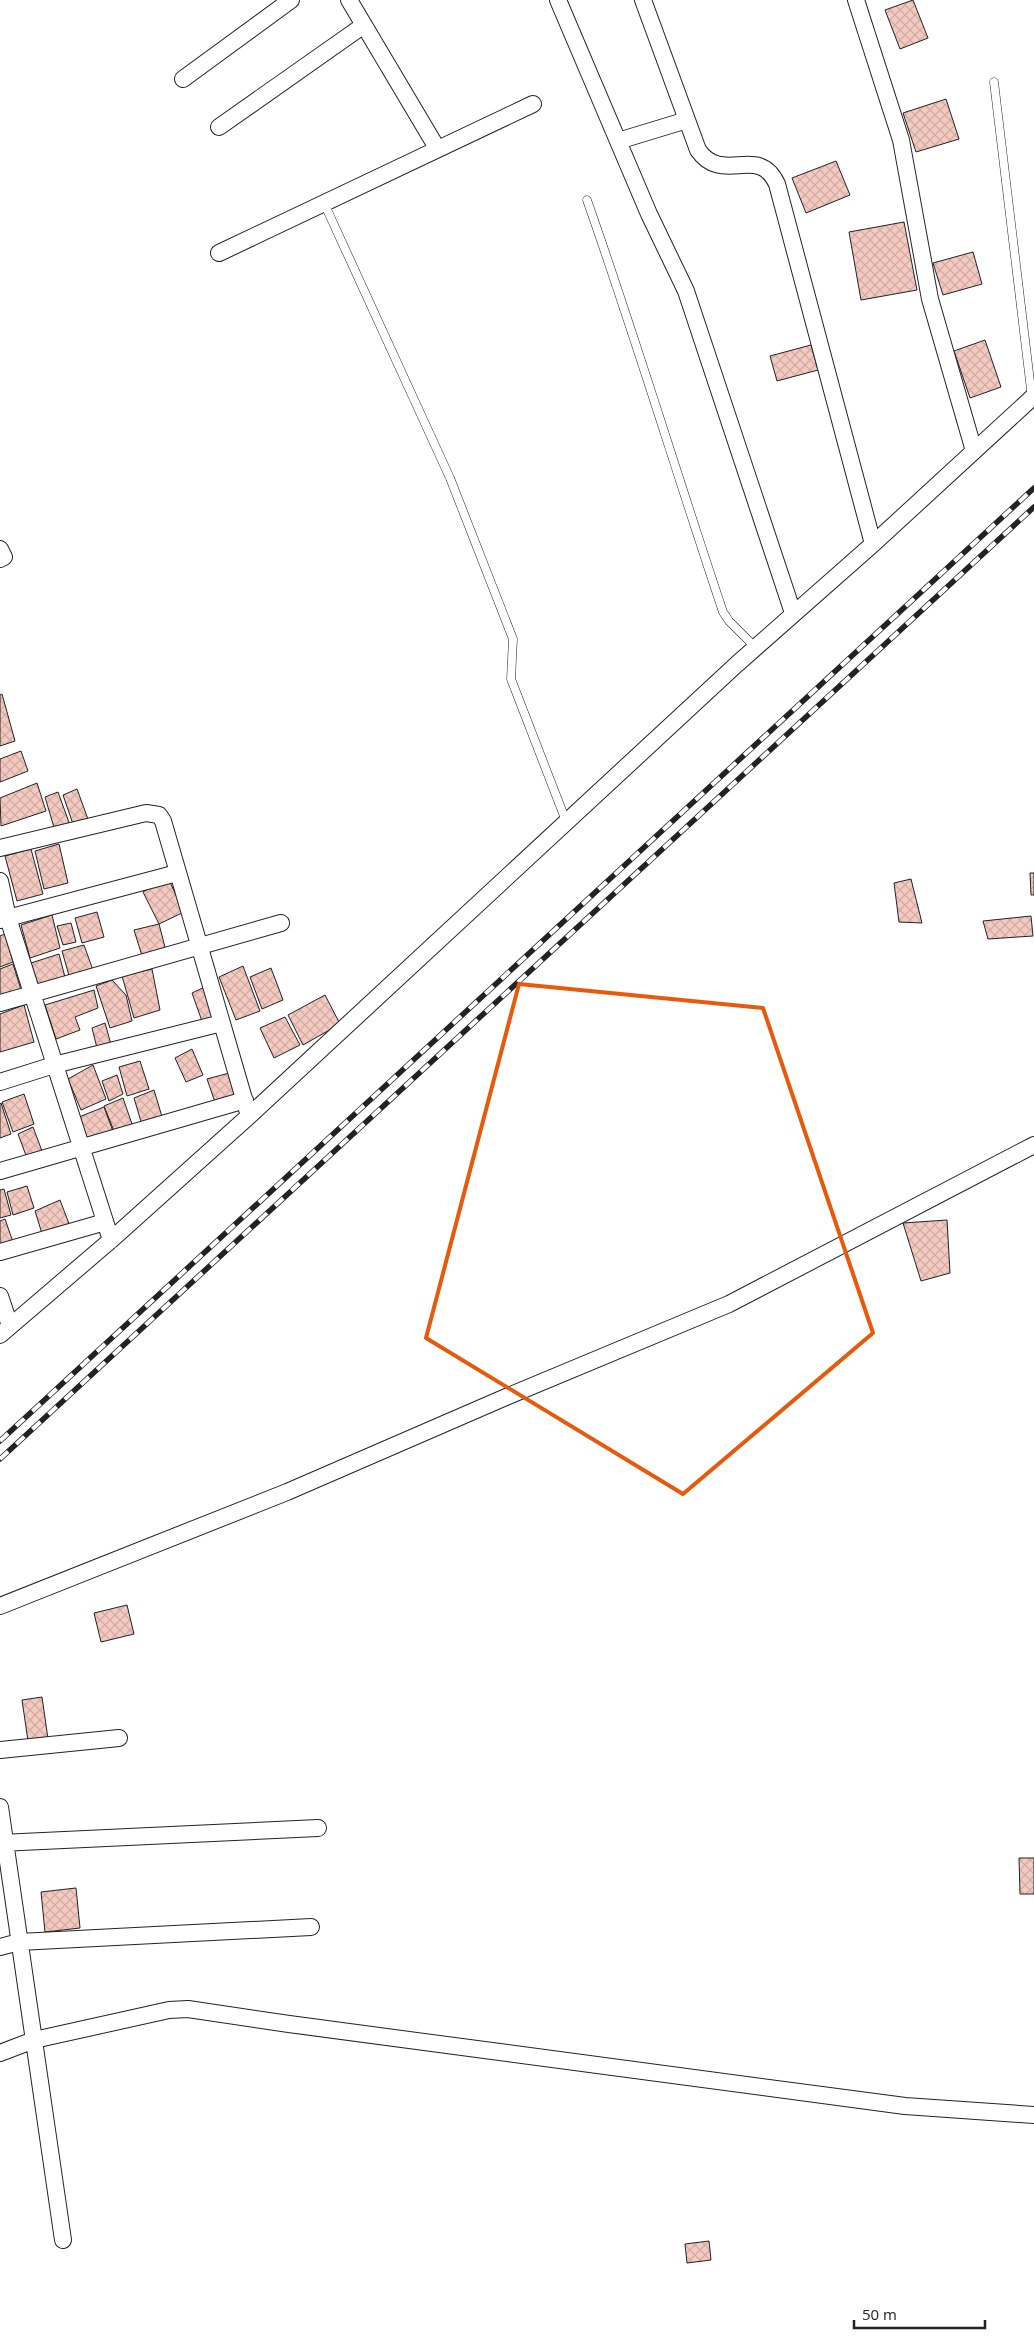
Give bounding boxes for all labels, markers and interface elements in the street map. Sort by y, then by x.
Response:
scale bar [854,2298,985,2330]
text: 50 m [862,2304,897,2324]

